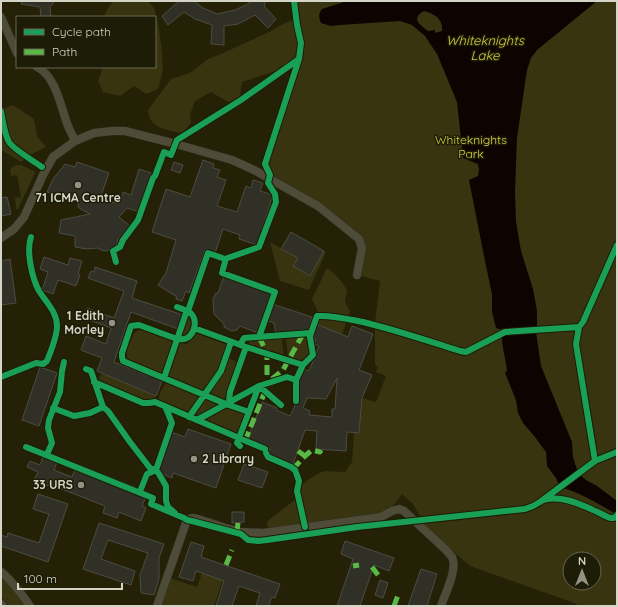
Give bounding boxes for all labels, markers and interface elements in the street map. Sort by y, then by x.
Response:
legend [16,16,156,68]
text: Cycle path [52,24,111,39]
water label: Whiteknights Lake [446,32,525,63]
text: Path [52,44,77,59]
park label: Whiteknights Park [435,132,507,161]
marker: 71 ICMA Centre [73,180,83,190]
place label: 71 ICMA Centre [35,190,121,205]
place label: 1 Edith Morley [64,308,104,337]
marker: 1 Edith Morley [107,318,117,328]
place label: 2 Library [202,451,254,466]
marker: 2 Library [189,454,199,464]
place label: 33 URS [33,477,73,492]
marker: 33 URS [76,480,86,490]
north arrow [562,551,602,591]
text: N [578,554,586,568]
scale bar [18,565,122,591]
text: 100 m [24,571,57,586]

